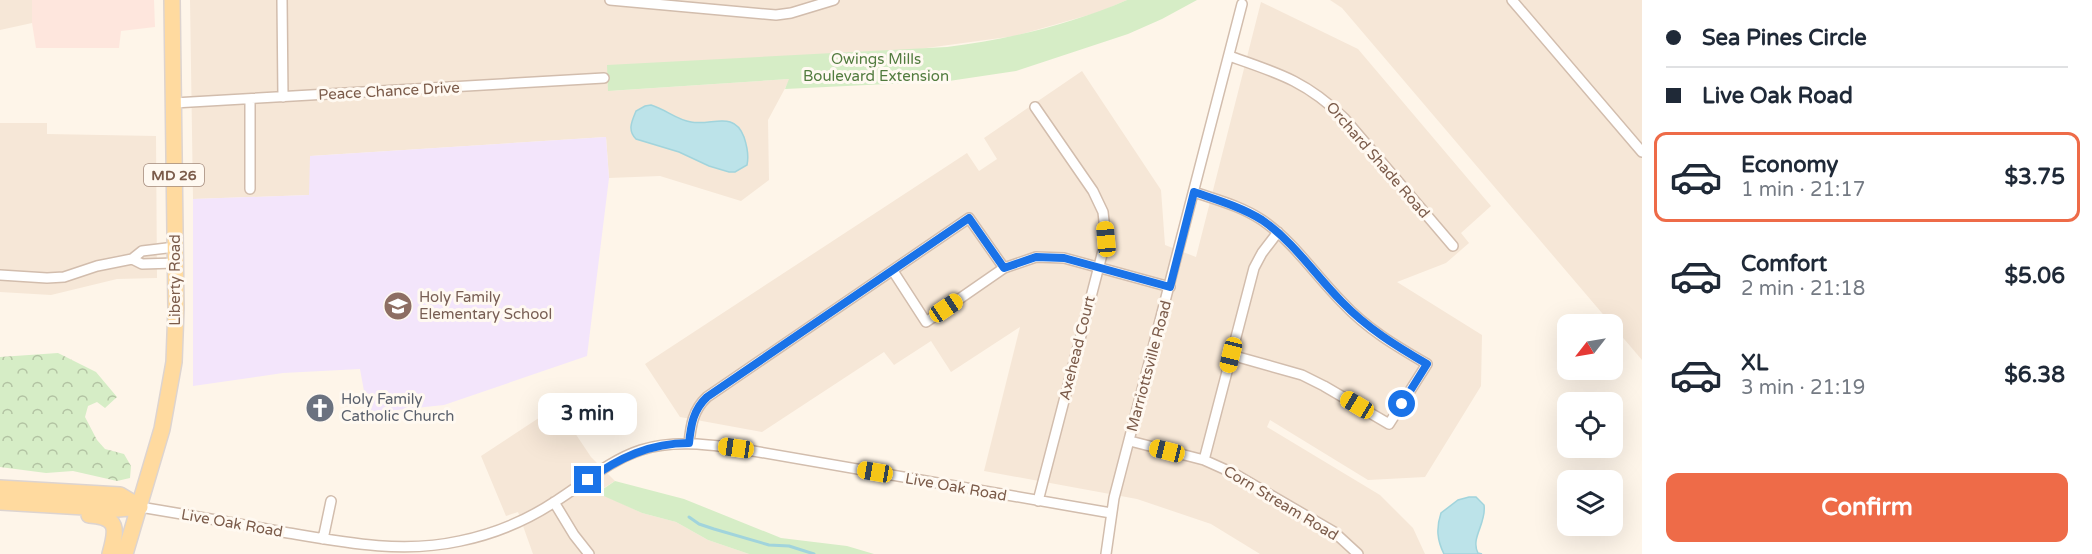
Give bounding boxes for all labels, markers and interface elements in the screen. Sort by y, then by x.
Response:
text: Sea Pines Circle [1702,25,1867,51]
park label: Owings Mills Boulevard Extension [803,50,949,85]
street label: Peace Chance Drive [318,78,460,104]
text: Live Oak Road [1702,83,1853,109]
street label: Orchard Shade Road [1323,98,1433,222]
icon: car [1669,150,1723,204]
text: Economy [1741,152,1838,178]
road number: MD 26 [144,164,204,186]
text: $3.75 [2004,164,2065,190]
text: 1 min · 21:17 [1741,178,1865,202]
car [1095,220,1117,258]
street label: Liberty Road [166,234,184,326]
icon: car [1669,249,1723,303]
text: Comfort [1741,251,1827,277]
text: $5.06 [2004,263,2065,289]
text: 2 min · 21:18 [1741,277,1865,301]
place label: Holy Family Elementary School [419,288,552,323]
school or university icon: Holy Family Elementary School [382,290,414,322]
car [926,290,966,326]
street label: Axehead Court [1055,294,1099,402]
street label: Marriottsville Road [1123,298,1175,434]
north arrow [1557,314,1623,380]
map controls [1557,314,1623,536]
car [1218,335,1244,375]
icon: car [1669,348,1723,402]
text: XL [1741,350,1768,376]
text: $6.38 [2004,362,2065,388]
text: 3 min · 21:19 [1741,376,1865,400]
car [1337,388,1377,422]
place label: Holy Family Catholic Church [341,390,454,425]
route start [1388,390,1415,417]
church icon: Holy Family Catholic Church [304,392,336,424]
button: locate [1557,392,1623,458]
callout: 3 min [538,393,638,435]
text: 3 min [561,402,614,426]
car [717,437,755,459]
car [1147,438,1187,464]
car [856,460,894,484]
street label: Corn Stream Road [1220,462,1342,544]
route end [574,466,601,493]
street label: Live Oak Road [904,469,1008,505]
button: layers [1557,470,1623,536]
button: Confirm [1666,473,2068,542]
street label: Live Oak Road [180,505,284,541]

